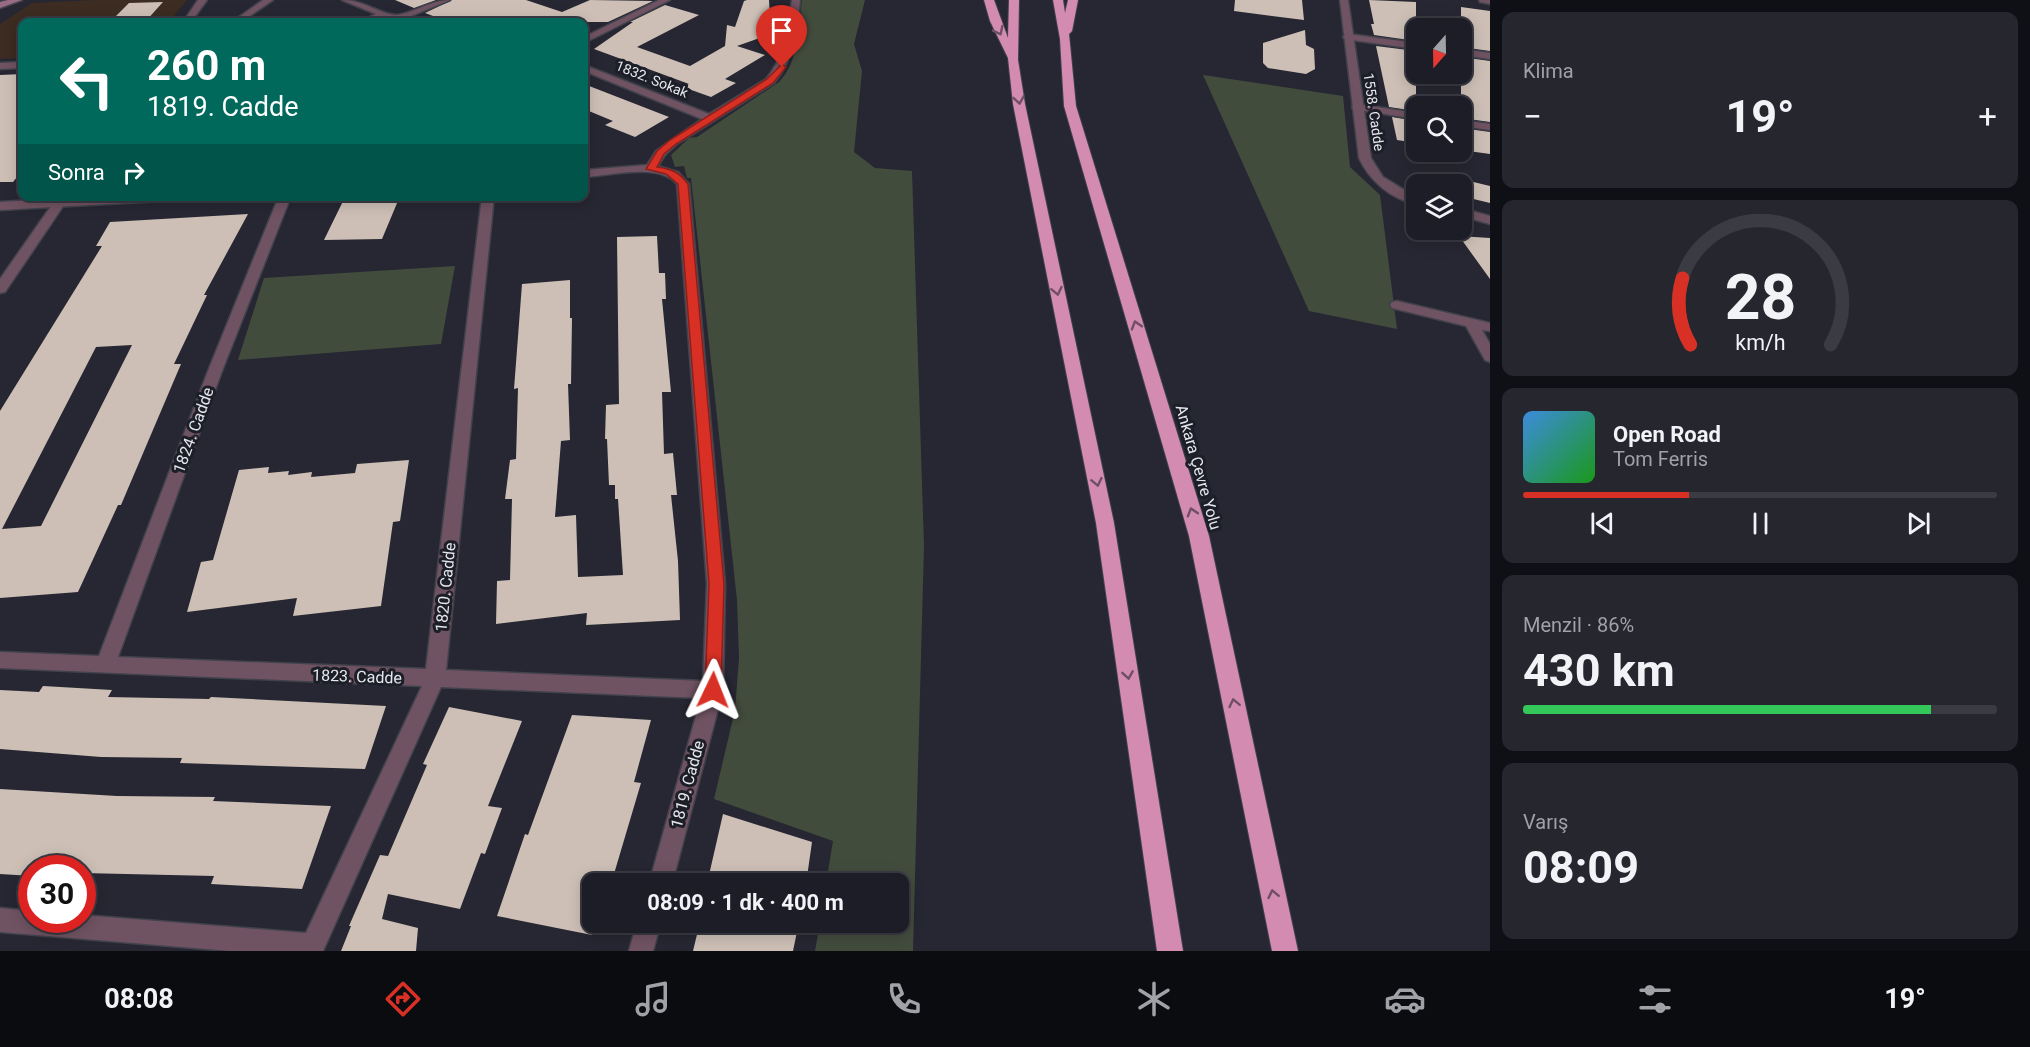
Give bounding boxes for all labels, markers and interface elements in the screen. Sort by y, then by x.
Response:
pin [756,5,807,67]
icon: arrive [765,14,798,47]
north arrow [1406,18,1472,84]
map controls [1406,18,1472,240]
one-way arrow [992,24,1003,35]
text: 260 m [147,41,266,90]
icon: left [48,42,126,120]
street label: 1832. Sokak [613,57,691,101]
text: Klima [1523,59,1574,83]
street label: 1558. Cadde [1361,72,1387,152]
text: 19° [1725,90,1795,143]
text: 1819. Cadde [147,91,299,123]
one-way arrow [1012,95,1024,105]
button: search [1406,96,1472,162]
text: − [1523,97,1542,136]
text: + [1978,97,1997,136]
icon: right [117,156,150,189]
text: Sonra [48,160,105,185]
button: layers [1406,174,1472,240]
text: 28 [1724,261,1796,334]
one-way arrow [1050,286,1063,296]
one-way arrow [1131,321,1143,331]
text: km/h [1735,330,1785,355]
street label: 1824. Cadde [169,385,218,476]
street label: Ankara Çevre Yolu [1172,402,1225,532]
text: Open Road [1613,422,1721,447]
text: Tom Ferris [1613,447,1708,471]
one-way arrow [1090,477,1103,487]
one-way arrow [1187,507,1199,518]
icon: previous [1586,507,1619,540]
icon: pause [1744,507,1777,540]
icon: next [1902,507,1935,540]
street label: 1820. Cadde [431,541,460,633]
text: Menzil · 86% [1523,613,1634,637]
text: 430 km [1523,644,1675,697]
position arrow [681,658,745,722]
street label: 1823. Cadde [312,665,402,688]
one-way arrow [1122,670,1134,679]
one-way arrow [1228,698,1241,708]
street label: 1819. Cadde [667,738,708,830]
text: Varış [1523,810,1568,834]
text: 08:09 [1523,841,1639,894]
speed limit sign: 30 [18,855,96,933]
one-way arrow [1267,889,1280,899]
text: 08:09 · 1 dk · 400 m [647,890,844,915]
icon: directions [382,978,424,1020]
icon: music [632,978,674,1020]
icon: phone [883,978,925,1020]
icon: climate [1133,978,1175,1020]
icon: car [1384,978,1426,1020]
icon: filters [1634,978,1676,1020]
text: 08:08 [104,983,174,1015]
text: 19° [1884,983,1926,1015]

